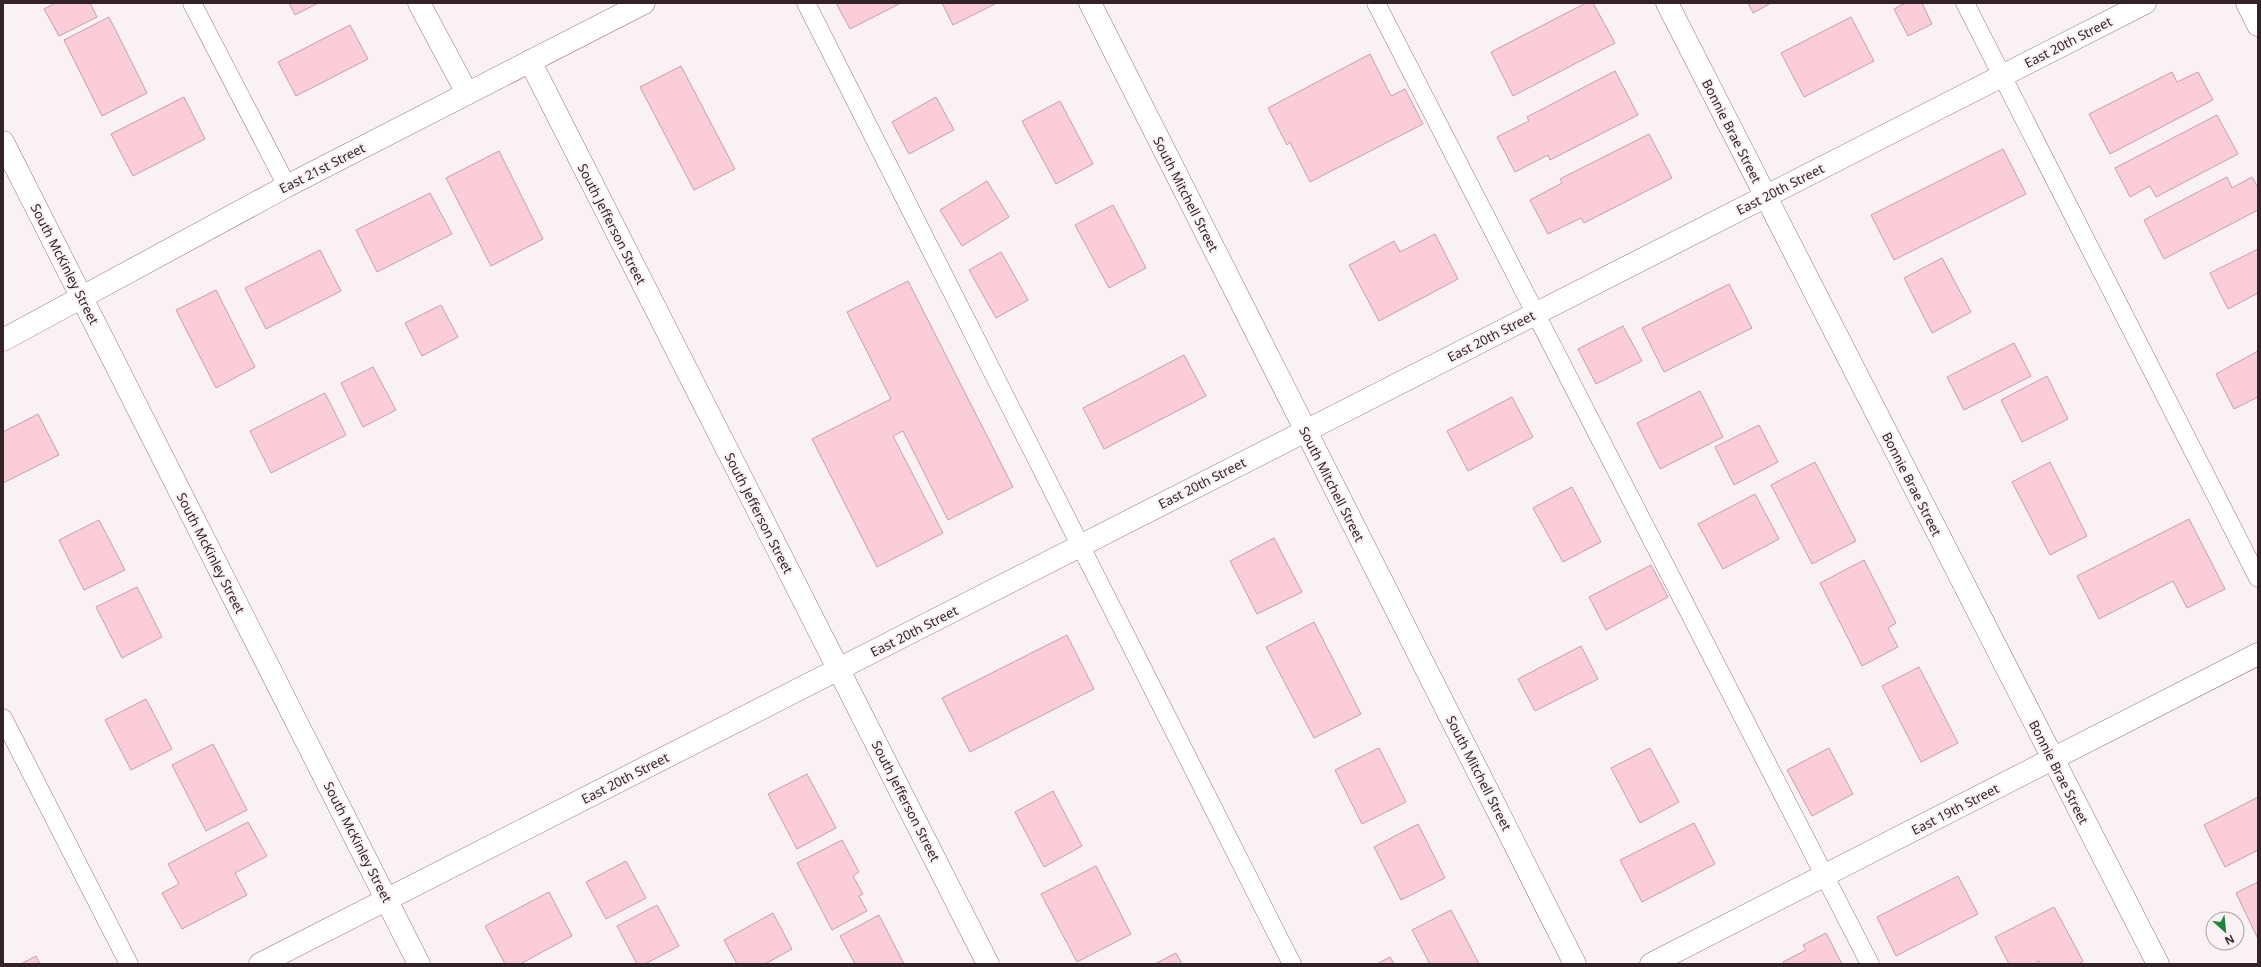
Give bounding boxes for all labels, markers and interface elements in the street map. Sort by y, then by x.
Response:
street label: East 20th Street [2021,12,2115,72]
street label: Bonnie Brae Street [1698,76,1766,186]
street label: South Mitchell Street [1149,133,1223,255]
street label: East 21st Street [276,138,368,197]
street label: East 20th Street [1733,159,1827,219]
street label: South Jefferson Street [574,160,650,288]
street label: South McKinley Street [27,201,103,328]
street label: East 20th Street [1444,306,1538,366]
street label: South Mitchell Street [1295,423,1369,545]
street label: Bonnie Brae Street [1878,429,1946,539]
street label: South Jefferson Street [721,449,797,577]
street label: East 20th Street [1155,453,1249,513]
street label: South McKinley Street [173,490,249,617]
street label: East 20th Street [867,601,961,661]
street label: South Mitchell Street [1442,712,1516,834]
street label: Bonnie Brae Street [2025,717,2093,827]
street label: South Jefferson Street [868,737,944,865]
street label: East 20th Street [578,748,672,808]
street label: South McKinley Street [320,779,396,906]
street label: East 19th Street [1908,779,2002,839]
north arrow [2205,911,2245,951]
text: N [2222,932,2237,949]

